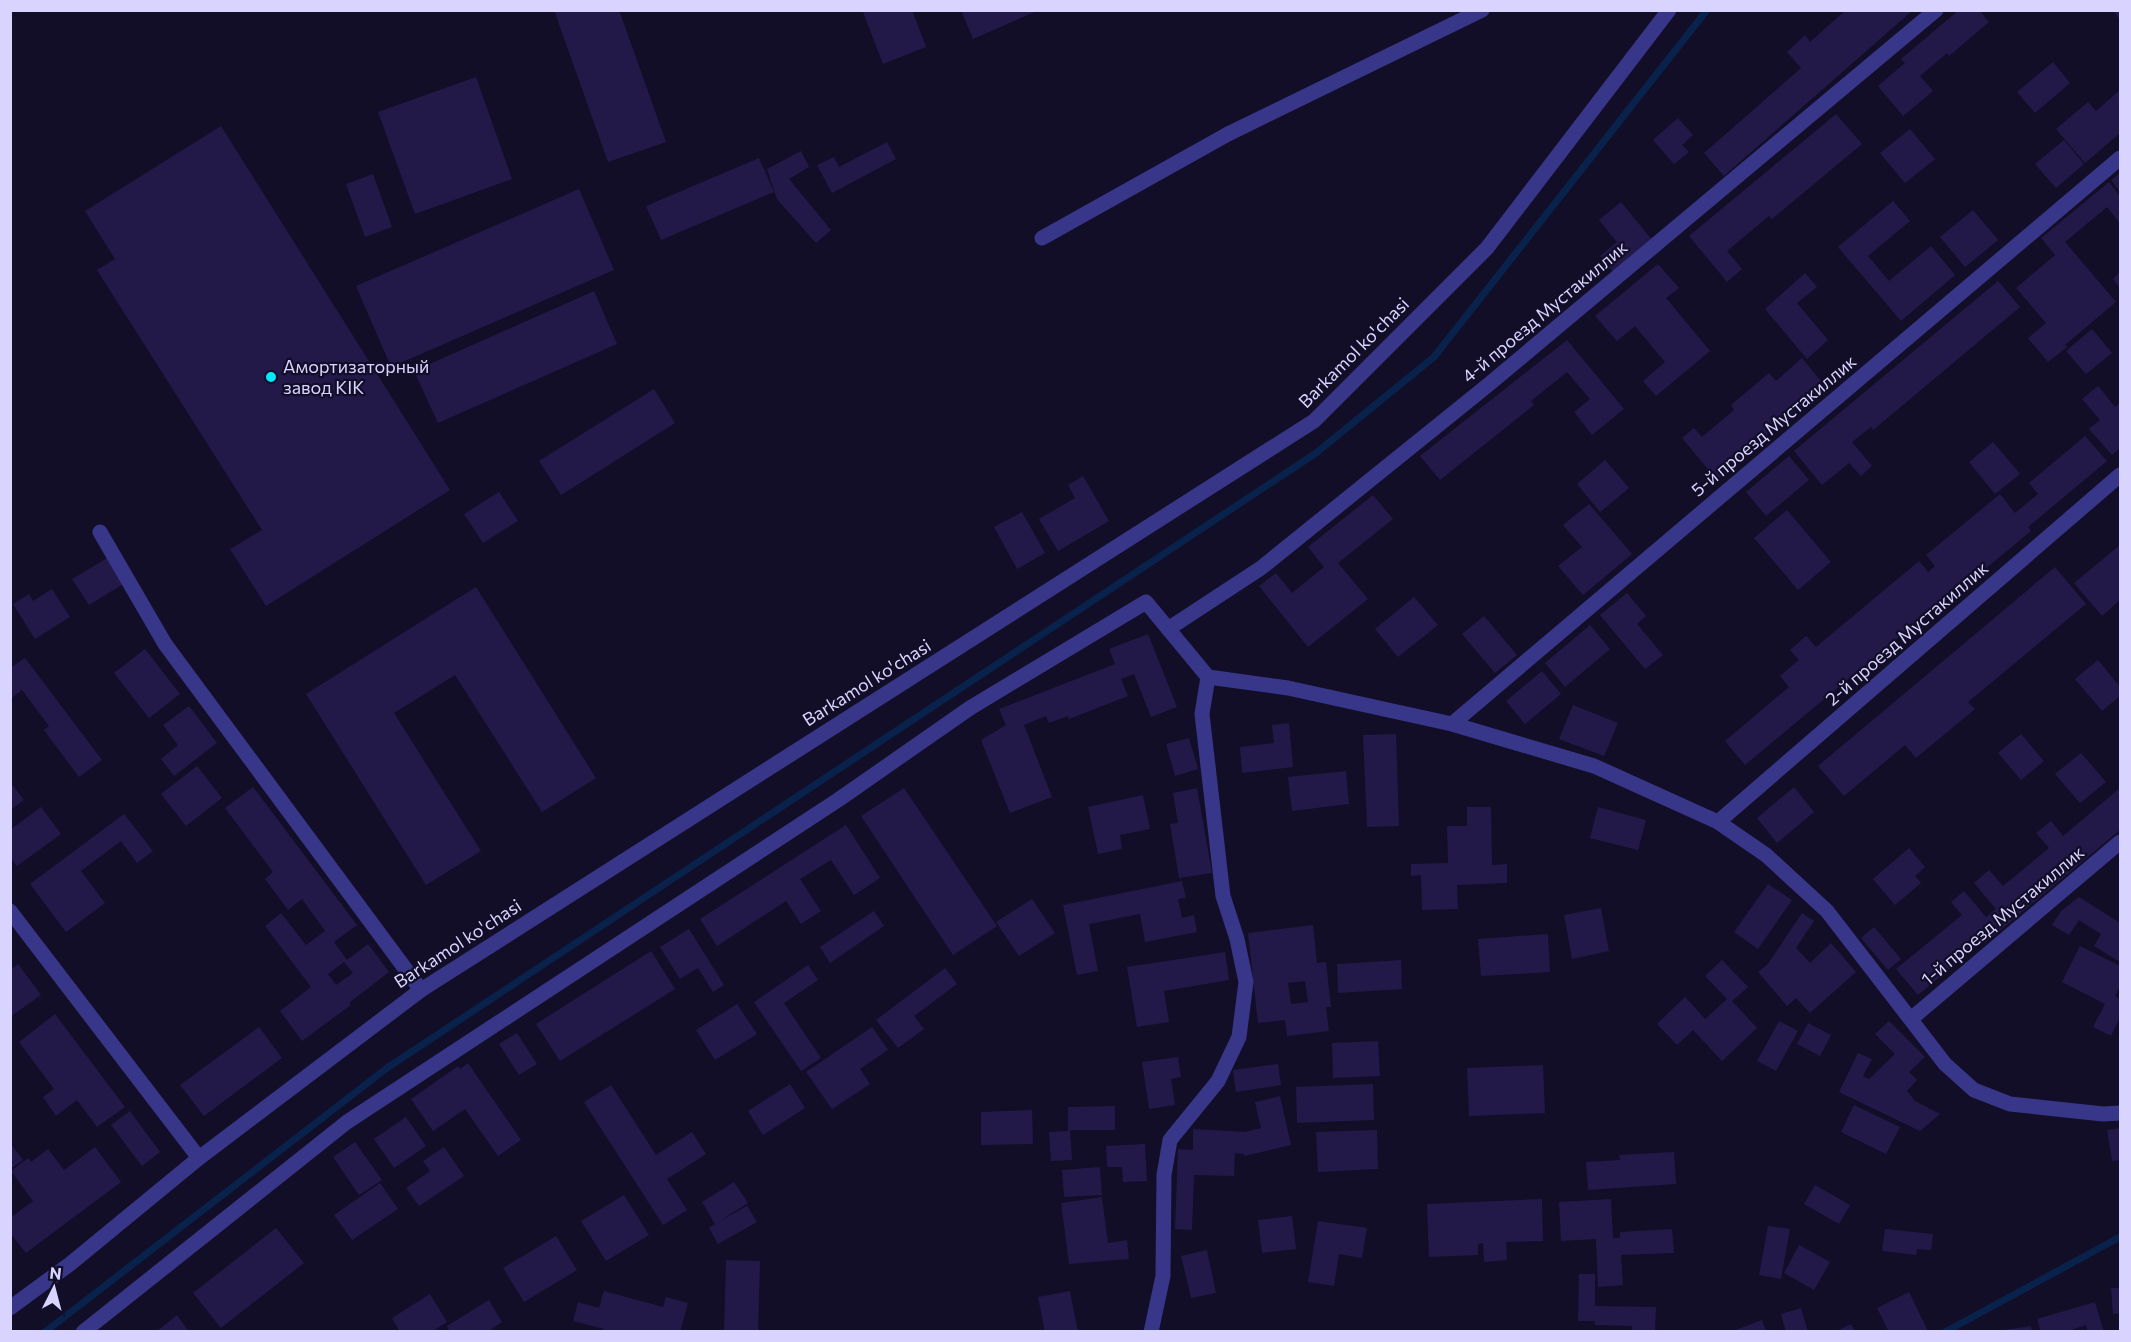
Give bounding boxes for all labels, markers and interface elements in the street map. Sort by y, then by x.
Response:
street label: 4-й проезд Мустакиллик [1457,235,1632,387]
street label: Barkamol ko'chasi [1294,293,1413,412]
street label: 5-й проезд Мустакиллик [1686,350,1861,501]
place label: Амортизаторный завод KIK [283,355,429,398]
marker: Амортизаторный завод KIK [264,370,278,384]
street label: 2-й проезд Мустакиллик [1821,556,1992,710]
street label: Barkamol ko'chasi [798,634,935,730]
street label: 1-й проезд Мустакиллик [1916,840,2089,990]
street label: Barkamol ko'chasi [390,894,525,992]
north arrow [24,1258,84,1318]
text: N [49,1263,63,1283]

